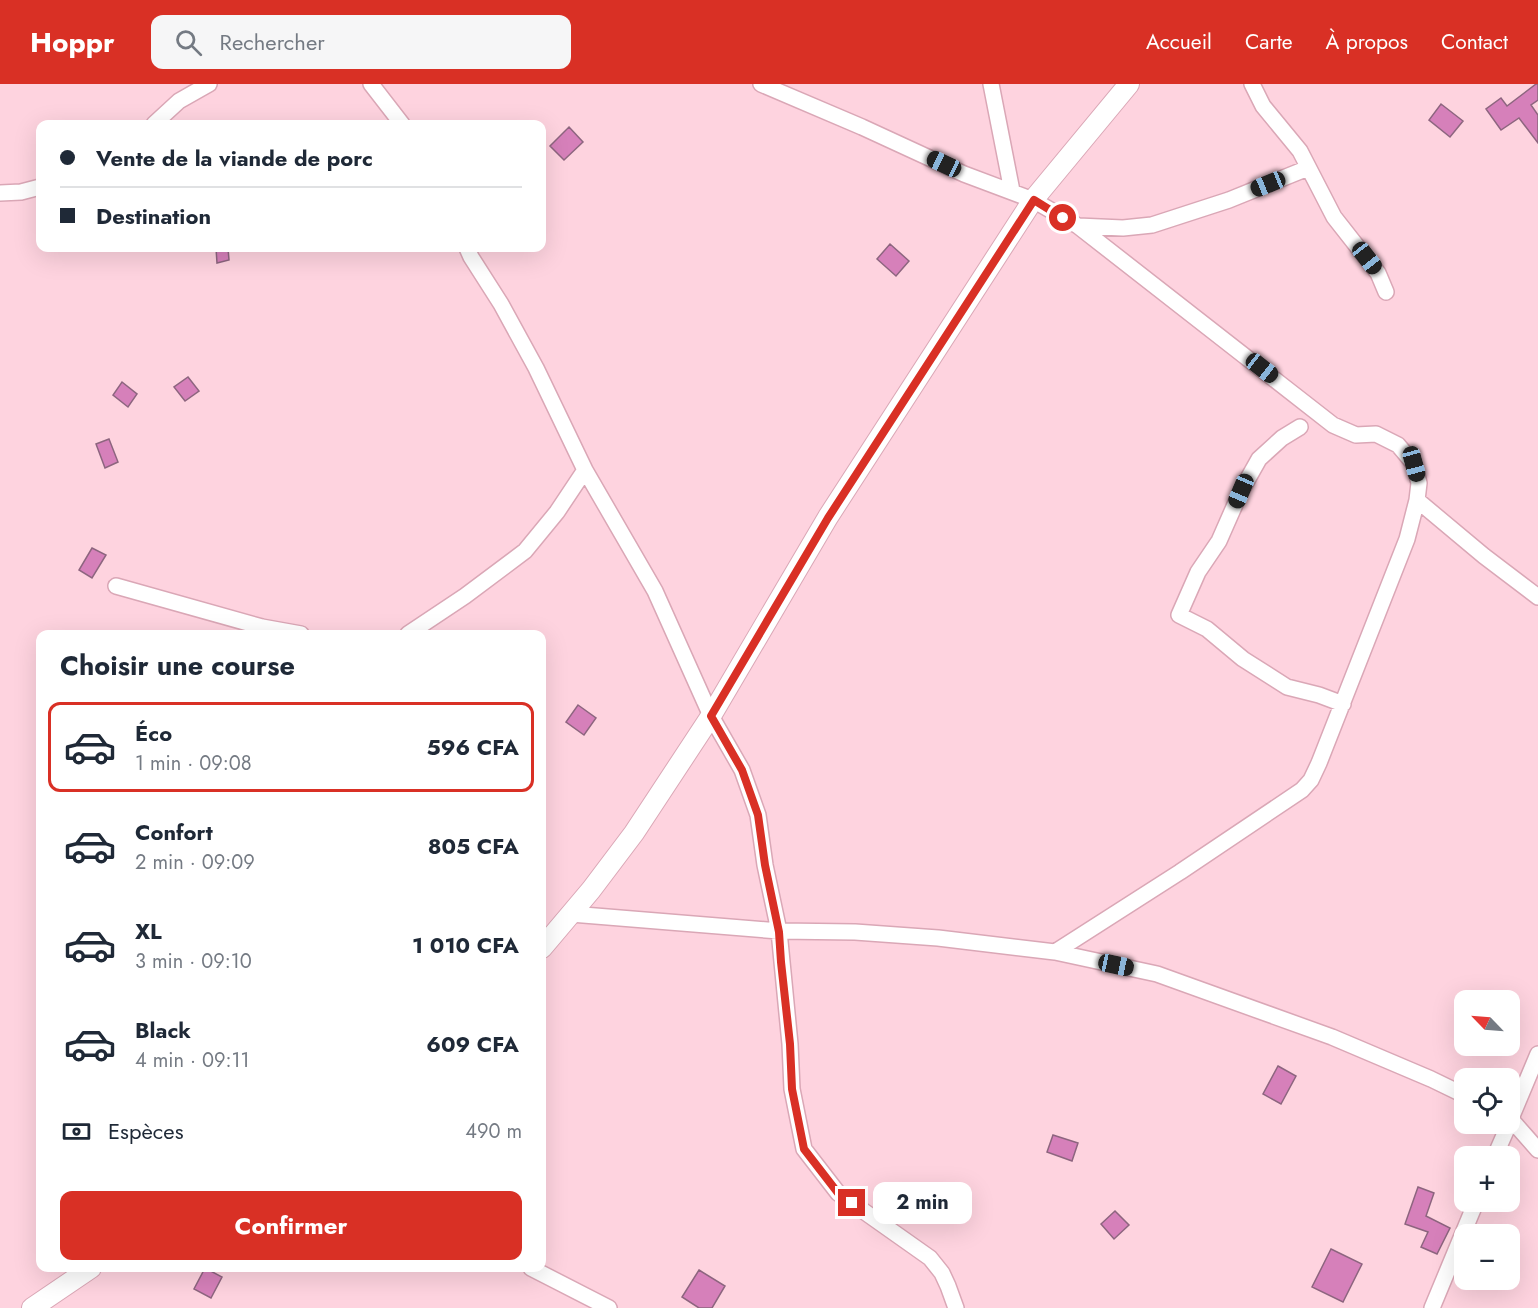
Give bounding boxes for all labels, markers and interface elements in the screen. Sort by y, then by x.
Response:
search box [151,15,571,69]
text: Hoppr [30,22,115,63]
icon: search [172,26,205,59]
text: Rechercher [220,26,325,58]
text: Accueil [1146,27,1212,57]
text: Carte [1245,27,1293,57]
text: À propos [1326,27,1408,57]
text: Contact [1441,27,1508,57]
text: Vente de la viande de porc [96,142,373,174]
car [924,148,964,180]
car [1248,169,1288,199]
text: Destination [96,200,211,232]
route start [1049,204,1076,231]
car [1349,238,1385,278]
car [1242,350,1282,386]
car [1401,444,1427,484]
car [1226,471,1256,511]
text: Choisir une course [60,646,295,685]
text: Éco [135,717,172,749]
icon: car [63,720,117,774]
text: 596 CFA [427,731,519,763]
text: 1 min · 09:08 [135,749,252,778]
text: Confort [135,816,213,848]
icon: car [63,819,117,873]
text: 805 CFA [428,830,519,862]
text: 2 min · 09:09 [135,848,255,877]
text: XL [135,915,162,947]
icon: car [63,918,117,972]
text: 1 010 CFA [412,929,519,961]
text: 3 min · 09:10 [135,947,252,976]
car [1097,952,1135,978]
north arrow [1454,990,1520,1056]
map controls [1454,990,1520,1290]
text: Black [135,1014,191,1046]
icon: car [63,1017,117,1071]
text: 609 CFA [426,1028,519,1060]
text: 4 min · 09:11 [135,1046,249,1075]
button: locate [1454,1068,1520,1134]
icon: cash [60,1115,93,1148]
text: Espèces [108,1115,184,1147]
text: 490 m [465,1117,522,1146]
button: + [1454,1146,1520,1212]
callout: 2 min [873,1182,972,1224]
text: 2 min [896,1188,949,1217]
route end [838,1189,865,1216]
button: Confirmer [60,1191,522,1260]
button: − [1454,1224,1520,1290]

